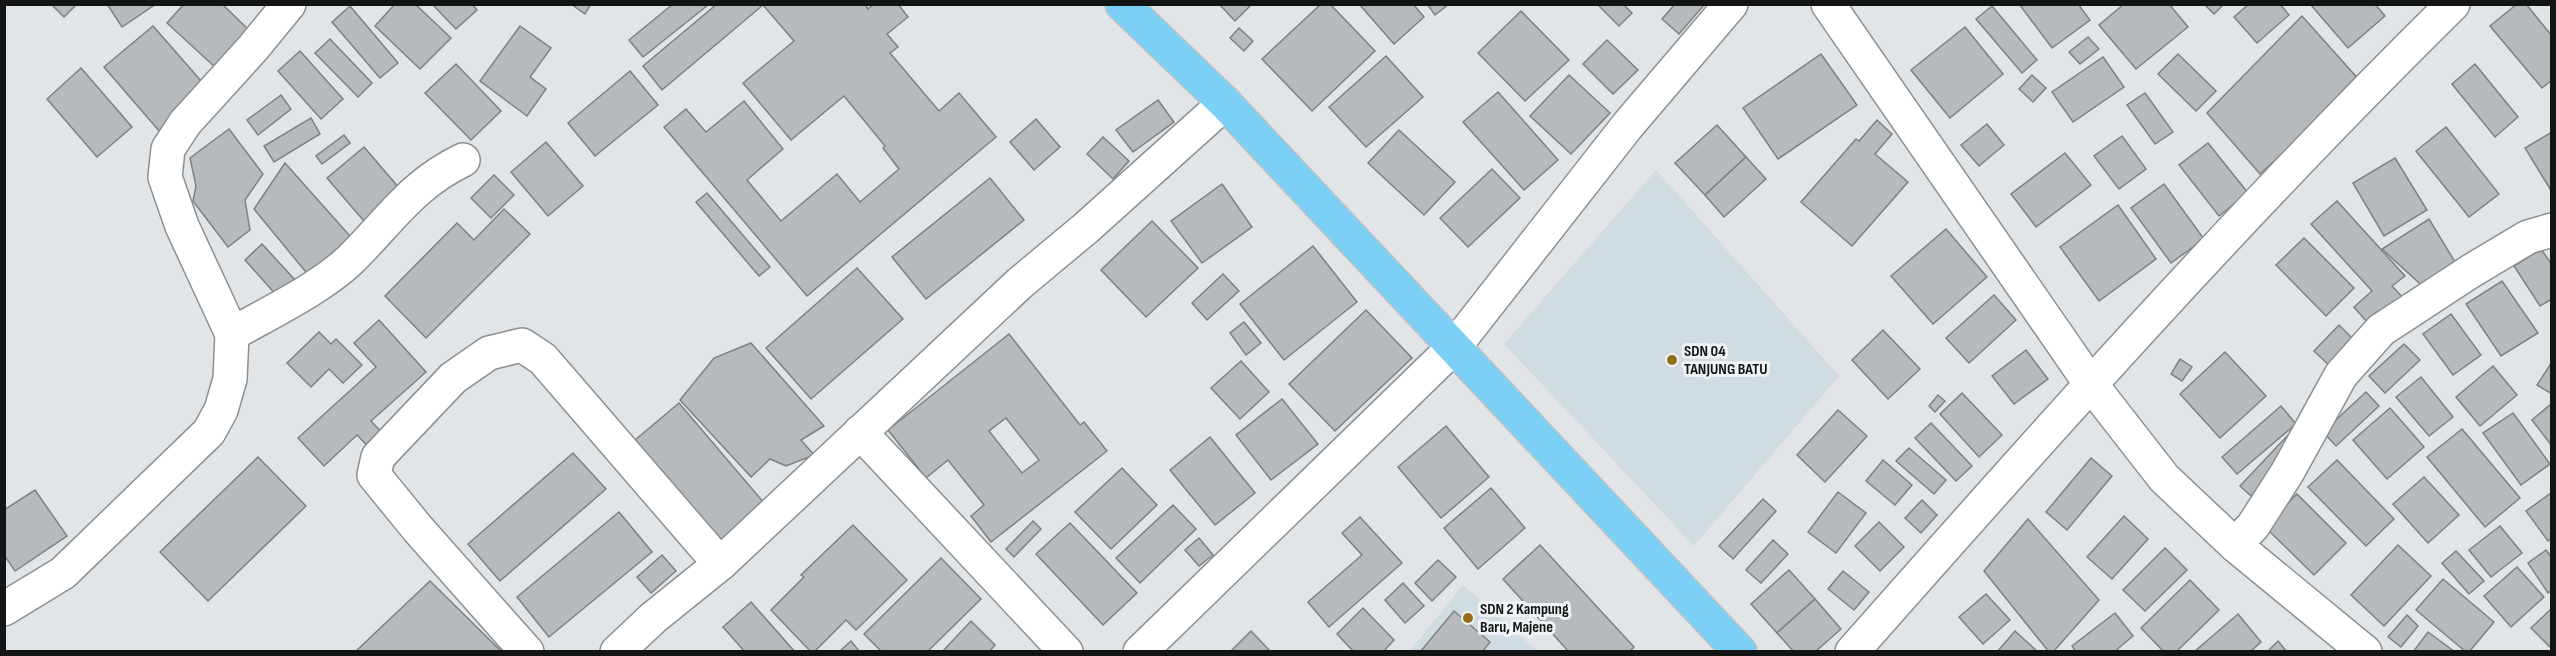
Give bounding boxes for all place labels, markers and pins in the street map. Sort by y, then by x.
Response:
place label: SDN 04 TANJUNG BATU [1684,342,1768,379]
marker: SDN 04 TANJUNG BATU [1665,353,1679,367]
place label: SDN 2 Kampung Baru, Majene [1480,600,1569,637]
marker: SDN 2 Kampung Baru, Majene [1461,611,1475,625]

